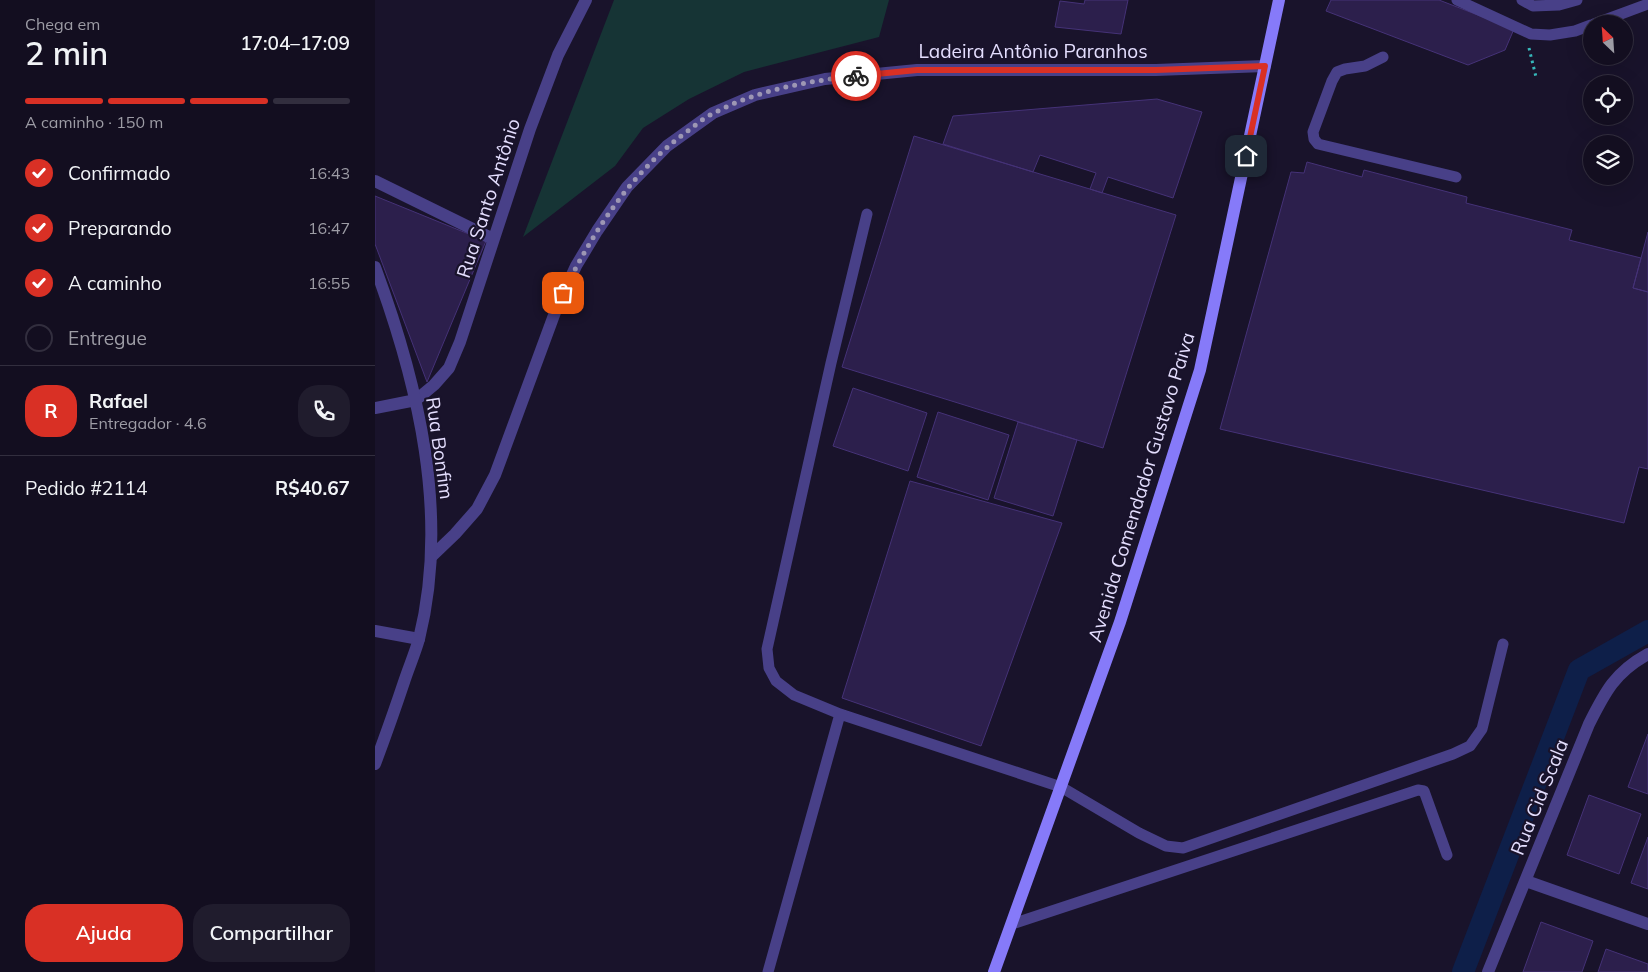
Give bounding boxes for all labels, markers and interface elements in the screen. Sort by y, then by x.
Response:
text: Chega em [25,14,100,34]
north arrow [1583,15,1633,65]
map controls [1583,15,1633,185]
text: 17:04–17:09 [240,31,350,55]
text: 2 min [25,33,108,73]
street label: Ladeira Antônio Paranhos [918,39,1148,63]
courier [831,51,881,101]
icon: bike [842,62,870,90]
button: locate [1583,75,1633,125]
text: A caminho · 150 m [25,112,163,132]
street label: Rua Santo Antônio [451,115,525,281]
pin [1225,135,1267,177]
button: layers [1583,135,1633,185]
icon: home [1232,142,1260,170]
icon: check [25,159,53,187]
text: Confirmado [68,161,170,185]
text: 16:43 [308,163,350,183]
icon: check [25,214,53,242]
text: Preparando [68,216,172,240]
text: 16:47 [308,218,350,238]
icon: check [25,269,53,297]
text: A caminho [68,271,162,295]
pin [542,272,584,314]
text: 16:55 [308,273,350,293]
icon: bag [549,279,577,307]
text: Entregue [68,326,147,350]
street label: Avenida Comendador Gustavo Paiva [1082,329,1200,645]
button: phone [298,385,350,437]
text: Rafael [89,389,148,413]
street label: Rua Bonfim [421,395,459,501]
text: R [44,399,58,423]
text: Entregador · 4.6 [89,413,206,433]
text: Pedido #2114 [25,476,147,500]
text: R$40.67 [275,476,350,500]
street label: Rua Cid Scala [1505,736,1573,858]
button: Ajuda [25,904,183,962]
button: Compartilhar [193,904,350,962]

